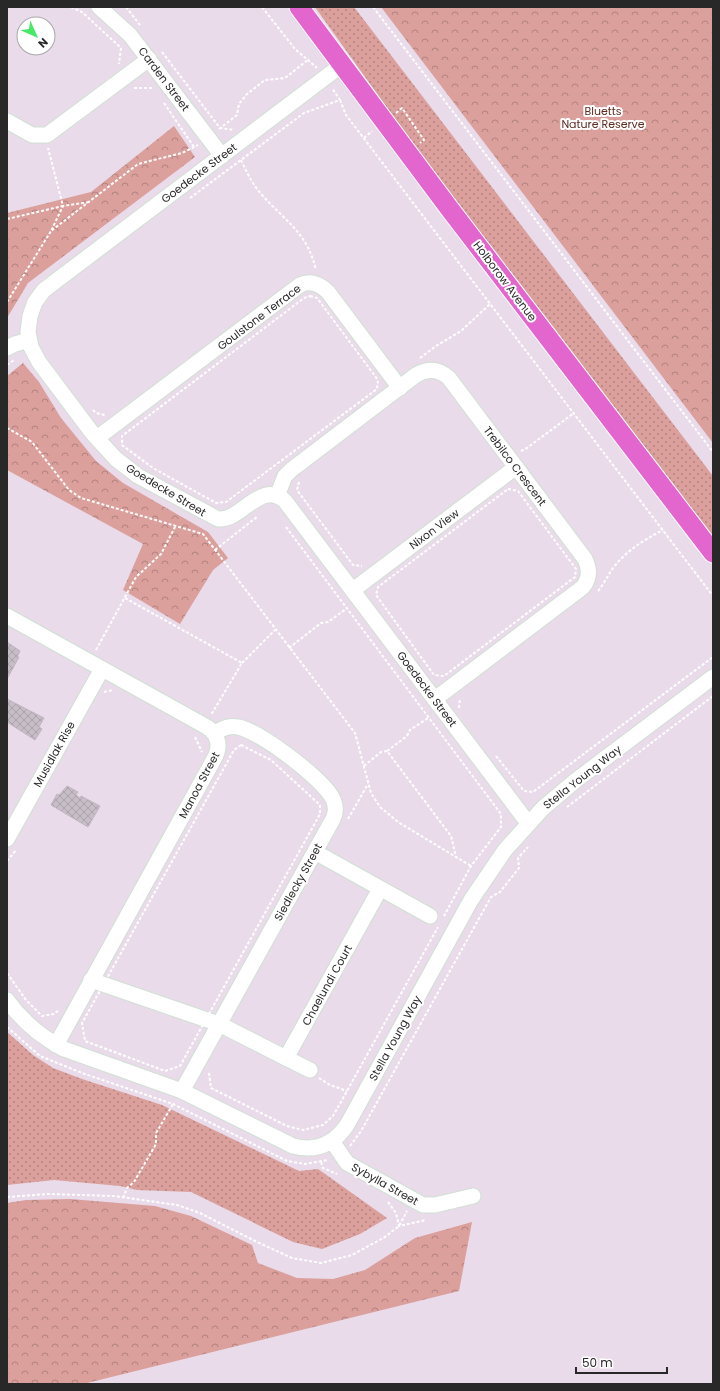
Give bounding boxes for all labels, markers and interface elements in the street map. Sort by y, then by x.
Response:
north arrow [16,16,56,56]
text: N [34,34,52,52]
street label: Carden Street [135,44,193,114]
park label: Bluetts Nature Reserve [561,103,645,132]
street label: Goedecke Street [158,139,240,207]
street label: Holborow Avenue [470,238,540,324]
street label: Goulstone Terrace [214,280,304,354]
street label: Trebilco Crescent [480,423,550,509]
street label: Goedecke Street [123,460,209,520]
street label: Nixon View [406,505,462,553]
street label: Goedecke Street [393,648,461,730]
street label: Musidlak Rise [29,718,79,790]
street label: Stella Young Way [540,741,625,813]
street label: Manoa Street [175,749,223,821]
street label: Siedlecky Street [270,840,326,924]
street label: Chaelundi Court [298,942,356,1028]
street label: Stella Young Way [365,992,425,1084]
street label: Sybylla Street [349,1159,421,1209]
scale bar [576,1349,667,1375]
text: 50 m [582,1354,613,1371]

